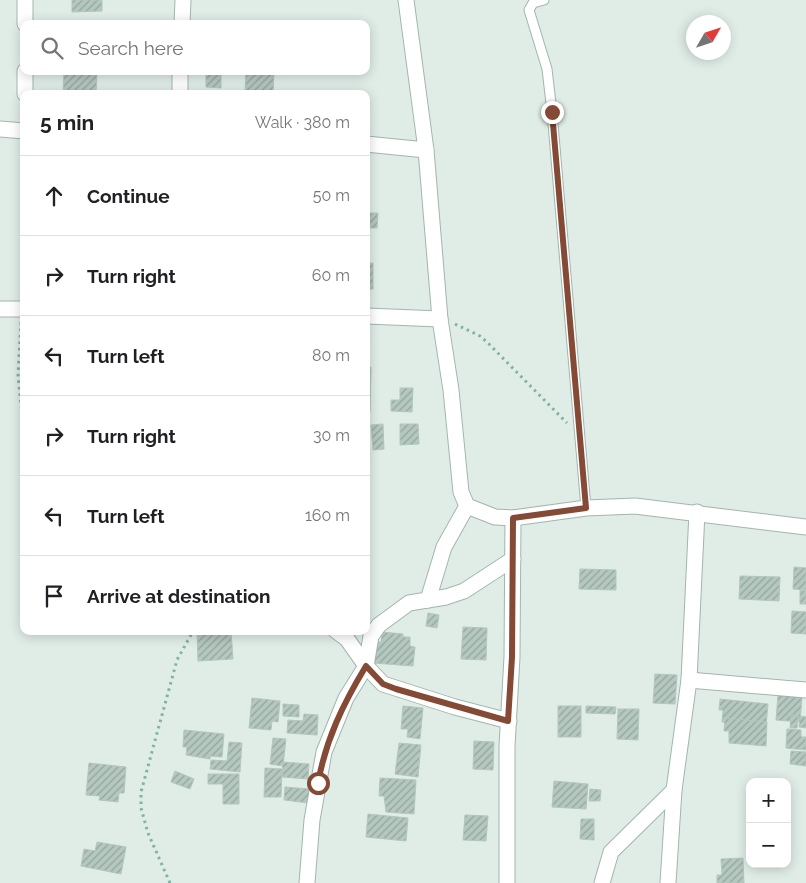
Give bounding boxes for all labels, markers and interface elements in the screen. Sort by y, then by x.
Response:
north arrow [686,15,731,60]
search box [20,20,370,75]
icon: search [38,34,66,62]
text: Search here [78,37,184,59]
route end [541,101,564,124]
text: 5 min [40,110,94,135]
text: Walk · 380 m [255,113,350,132]
icon: ahead [40,182,68,210]
text: Continue [87,185,170,207]
text: 50 m [313,186,350,205]
icon: right [40,262,68,290]
text: Turn right [87,265,176,287]
text: 60 m [312,266,350,285]
icon: left [40,342,68,370]
text: Turn left [87,345,164,367]
text: 80 m [312,346,350,365]
icon: right [40,422,68,450]
text: Turn right [87,425,176,447]
text: 30 m [313,426,350,445]
icon: left [40,502,68,530]
text: Turn left [87,505,164,527]
text: 160 m [305,506,350,525]
icon: arrive [40,582,68,610]
text: Arrive at destination [87,585,271,607]
route start [307,772,330,795]
map controls [746,778,791,868]
button: + [746,778,791,823]
button: − [746,823,791,868]

